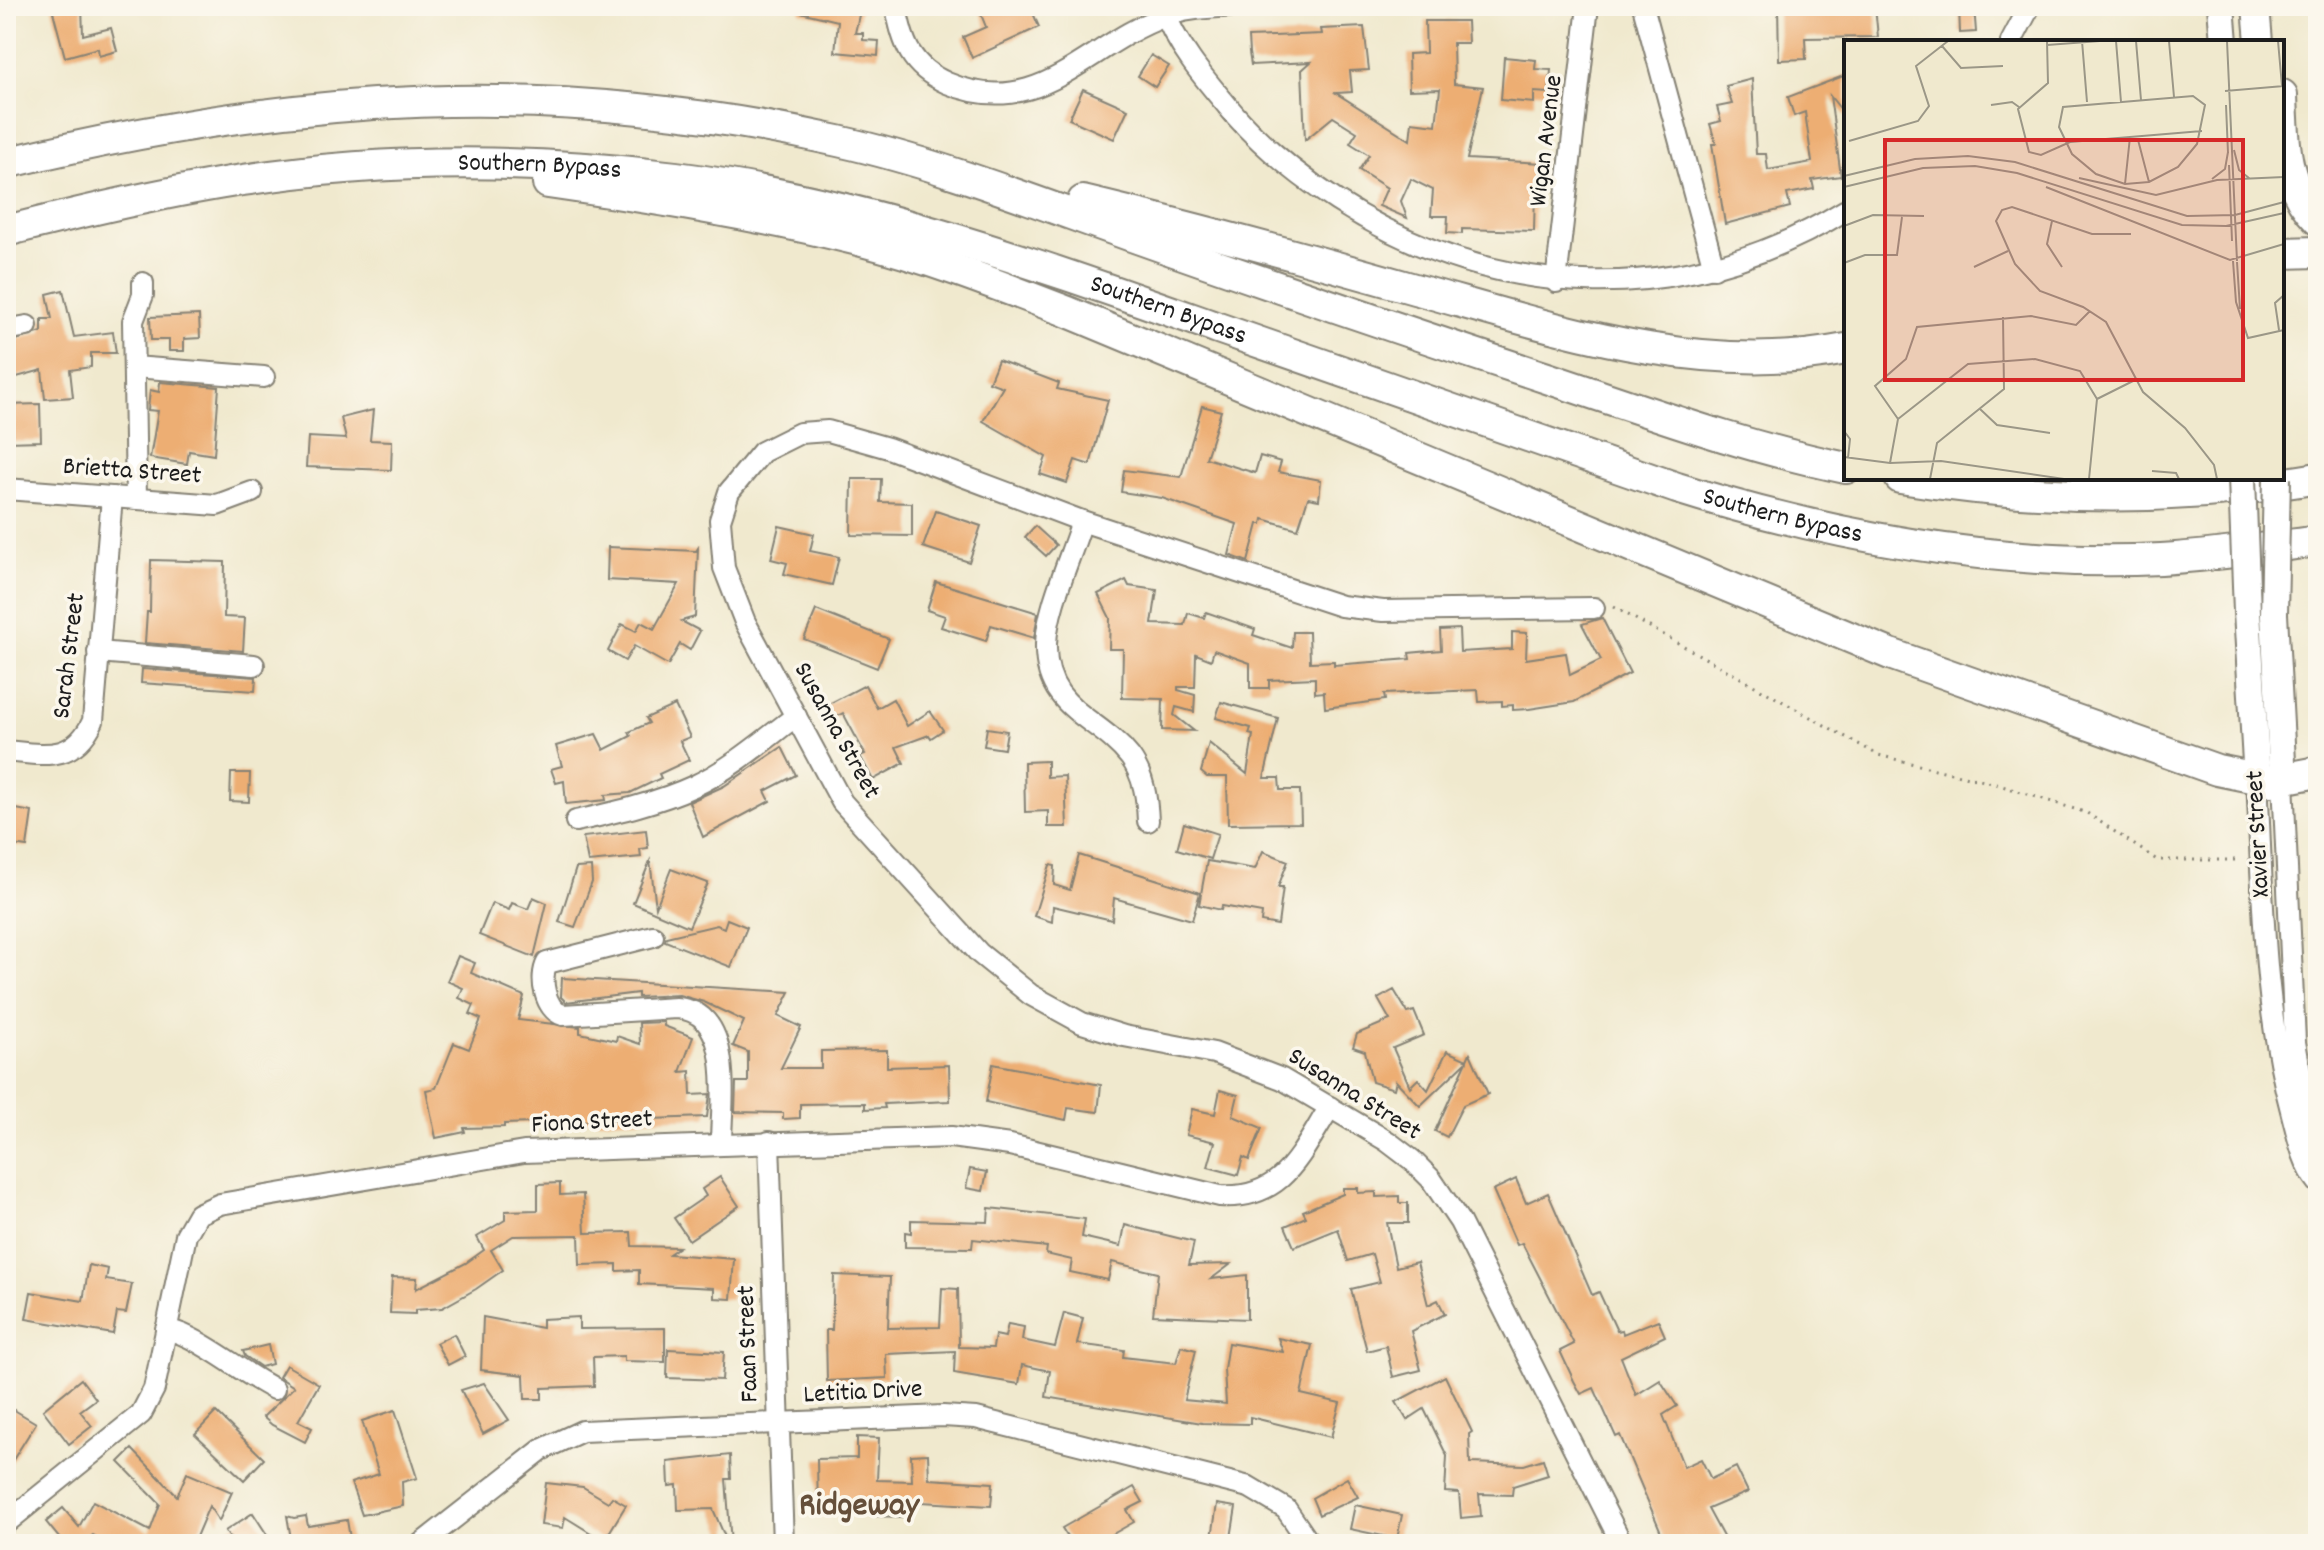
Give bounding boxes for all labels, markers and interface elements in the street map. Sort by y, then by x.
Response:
inset map [1844,40,2284,480]
street label: Wigan Avenue [1521,73,1573,209]
street label: Southern Bypass [458,145,623,189]
street label: Southern Bypass [1085,266,1252,355]
street label: Brietta Street [62,449,203,495]
street label: Southern Bypass [1698,478,1866,554]
street label: Sarah Street [44,591,96,721]
street label: Susanna Street [783,656,889,806]
street label: Xavier Street [2237,769,2281,898]
street label: Susanna Street [1280,1039,1428,1151]
street label: Fiona Street [530,1101,654,1145]
street label: Faan Street [728,1284,770,1403]
street label: Letitia Drive [803,1371,923,1415]
district label: Ridgeway [799,1483,920,1532]

